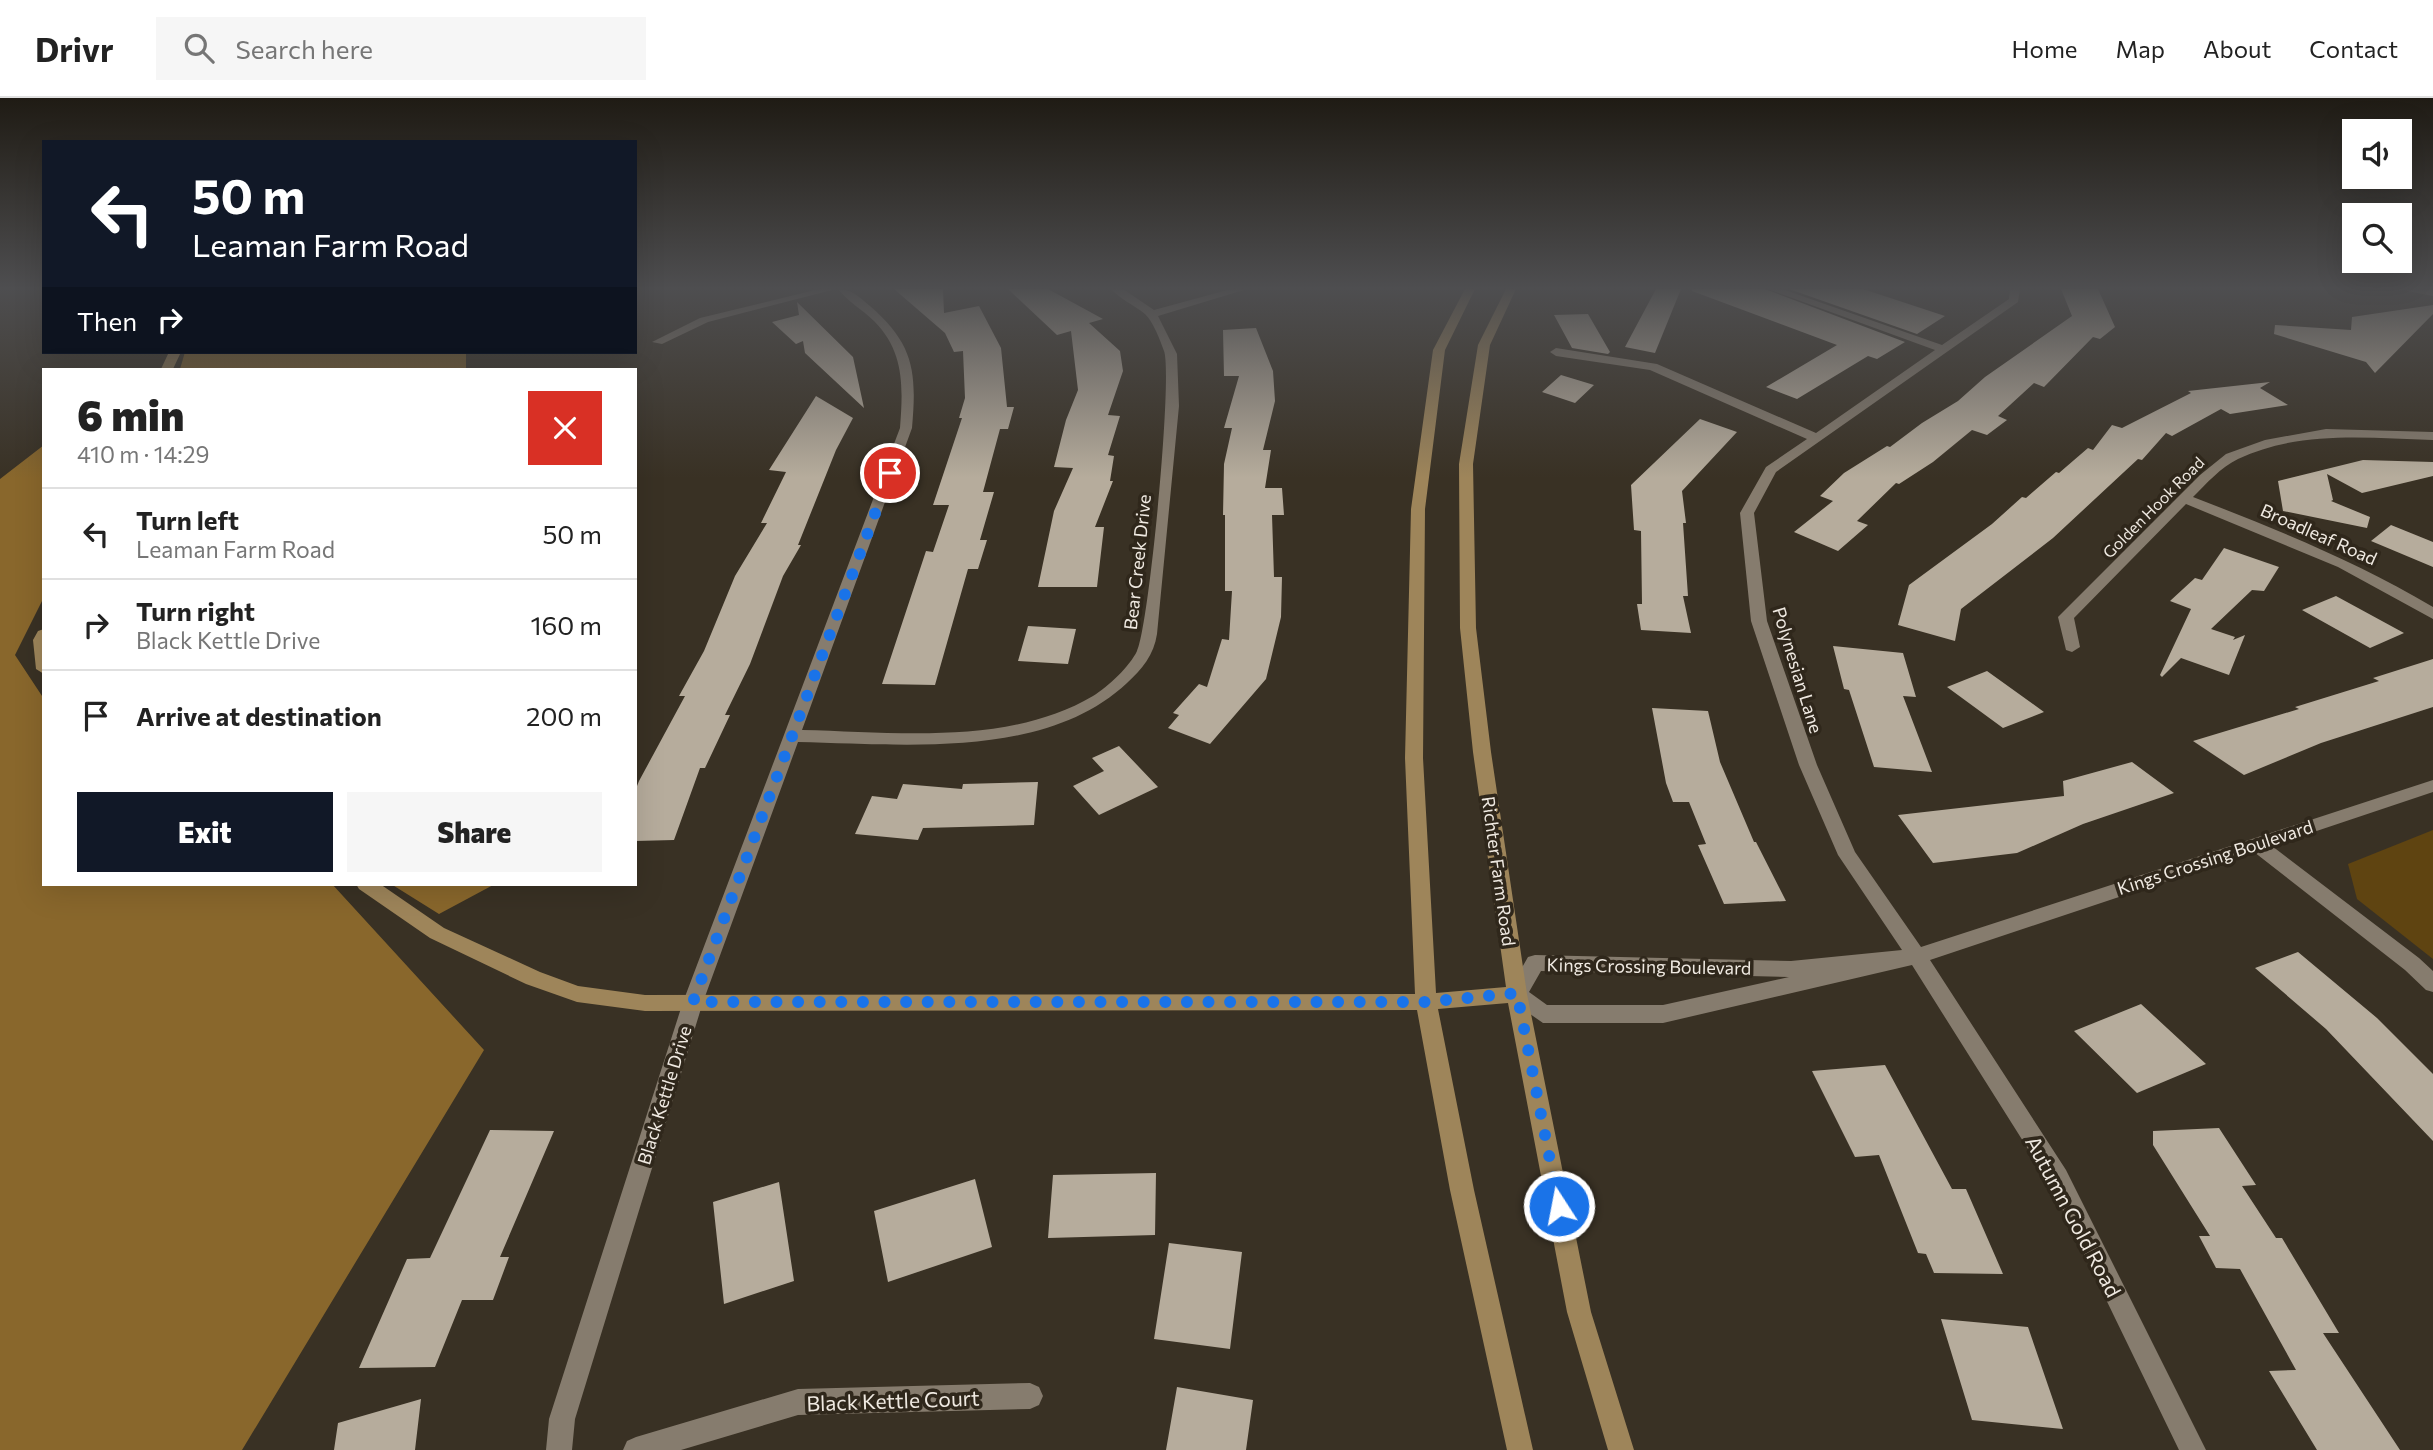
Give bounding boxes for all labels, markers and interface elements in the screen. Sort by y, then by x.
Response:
search box [156,17,646,80]
text: Drivr [35,28,114,69]
icon: search [180,29,218,67]
text: Search here [236,33,373,64]
text: Home [2012,34,2078,63]
text: Map [2116,34,2165,63]
text: About [2203,34,2271,63]
text: Contact [2309,34,2398,63]
map controls [2342,119,2412,273]
button: sound [2342,119,2412,189]
text: 50 m [192,164,305,224]
icon: left [77,168,168,259]
button: search [2342,203,2412,273]
text: Leaman Farm Road [192,224,469,264]
icon: right [151,301,189,339]
text: Then [77,305,137,336]
text: 6 min [77,388,184,440]
button: close [528,391,602,465]
text: 410 m · 14:29 [77,440,209,468]
pin [860,443,920,503]
street label: Golden Hook Road [2098,452,2208,562]
icon: arrive [871,454,909,492]
street label: Bear Creek Drive [1119,493,1155,631]
street label: Broadleaf Road [2257,499,2381,569]
text: Turn left [136,504,239,535]
icon: left [77,515,115,553]
text: 50 m [542,518,602,549]
text: Leaman Farm Road [136,535,335,563]
text: Turn right [136,595,255,626]
street label: Polynesian Lane [1768,604,1828,736]
icon: right [77,606,115,644]
text: 160 m [530,609,602,640]
text: Black Kettle Drive [136,626,320,654]
icon: arrive [77,697,115,735]
text: Arrive at destination [136,700,382,731]
text: 200 m [526,700,602,731]
button: Exit [77,792,333,872]
button: Share [347,792,602,872]
street label: Richter Farm Road [1478,795,1520,947]
street label: Kings Crossing Boulevard [2114,815,2316,899]
street label: Kings Crossing Boulevard [1546,953,1752,979]
street label: Black Kettle Drive [632,1023,696,1167]
street label: Autumn Gold Road [2021,1131,2127,1301]
position arrow [1522,1169,1596,1243]
street label: Black Kettle Court [806,1384,980,1416]

